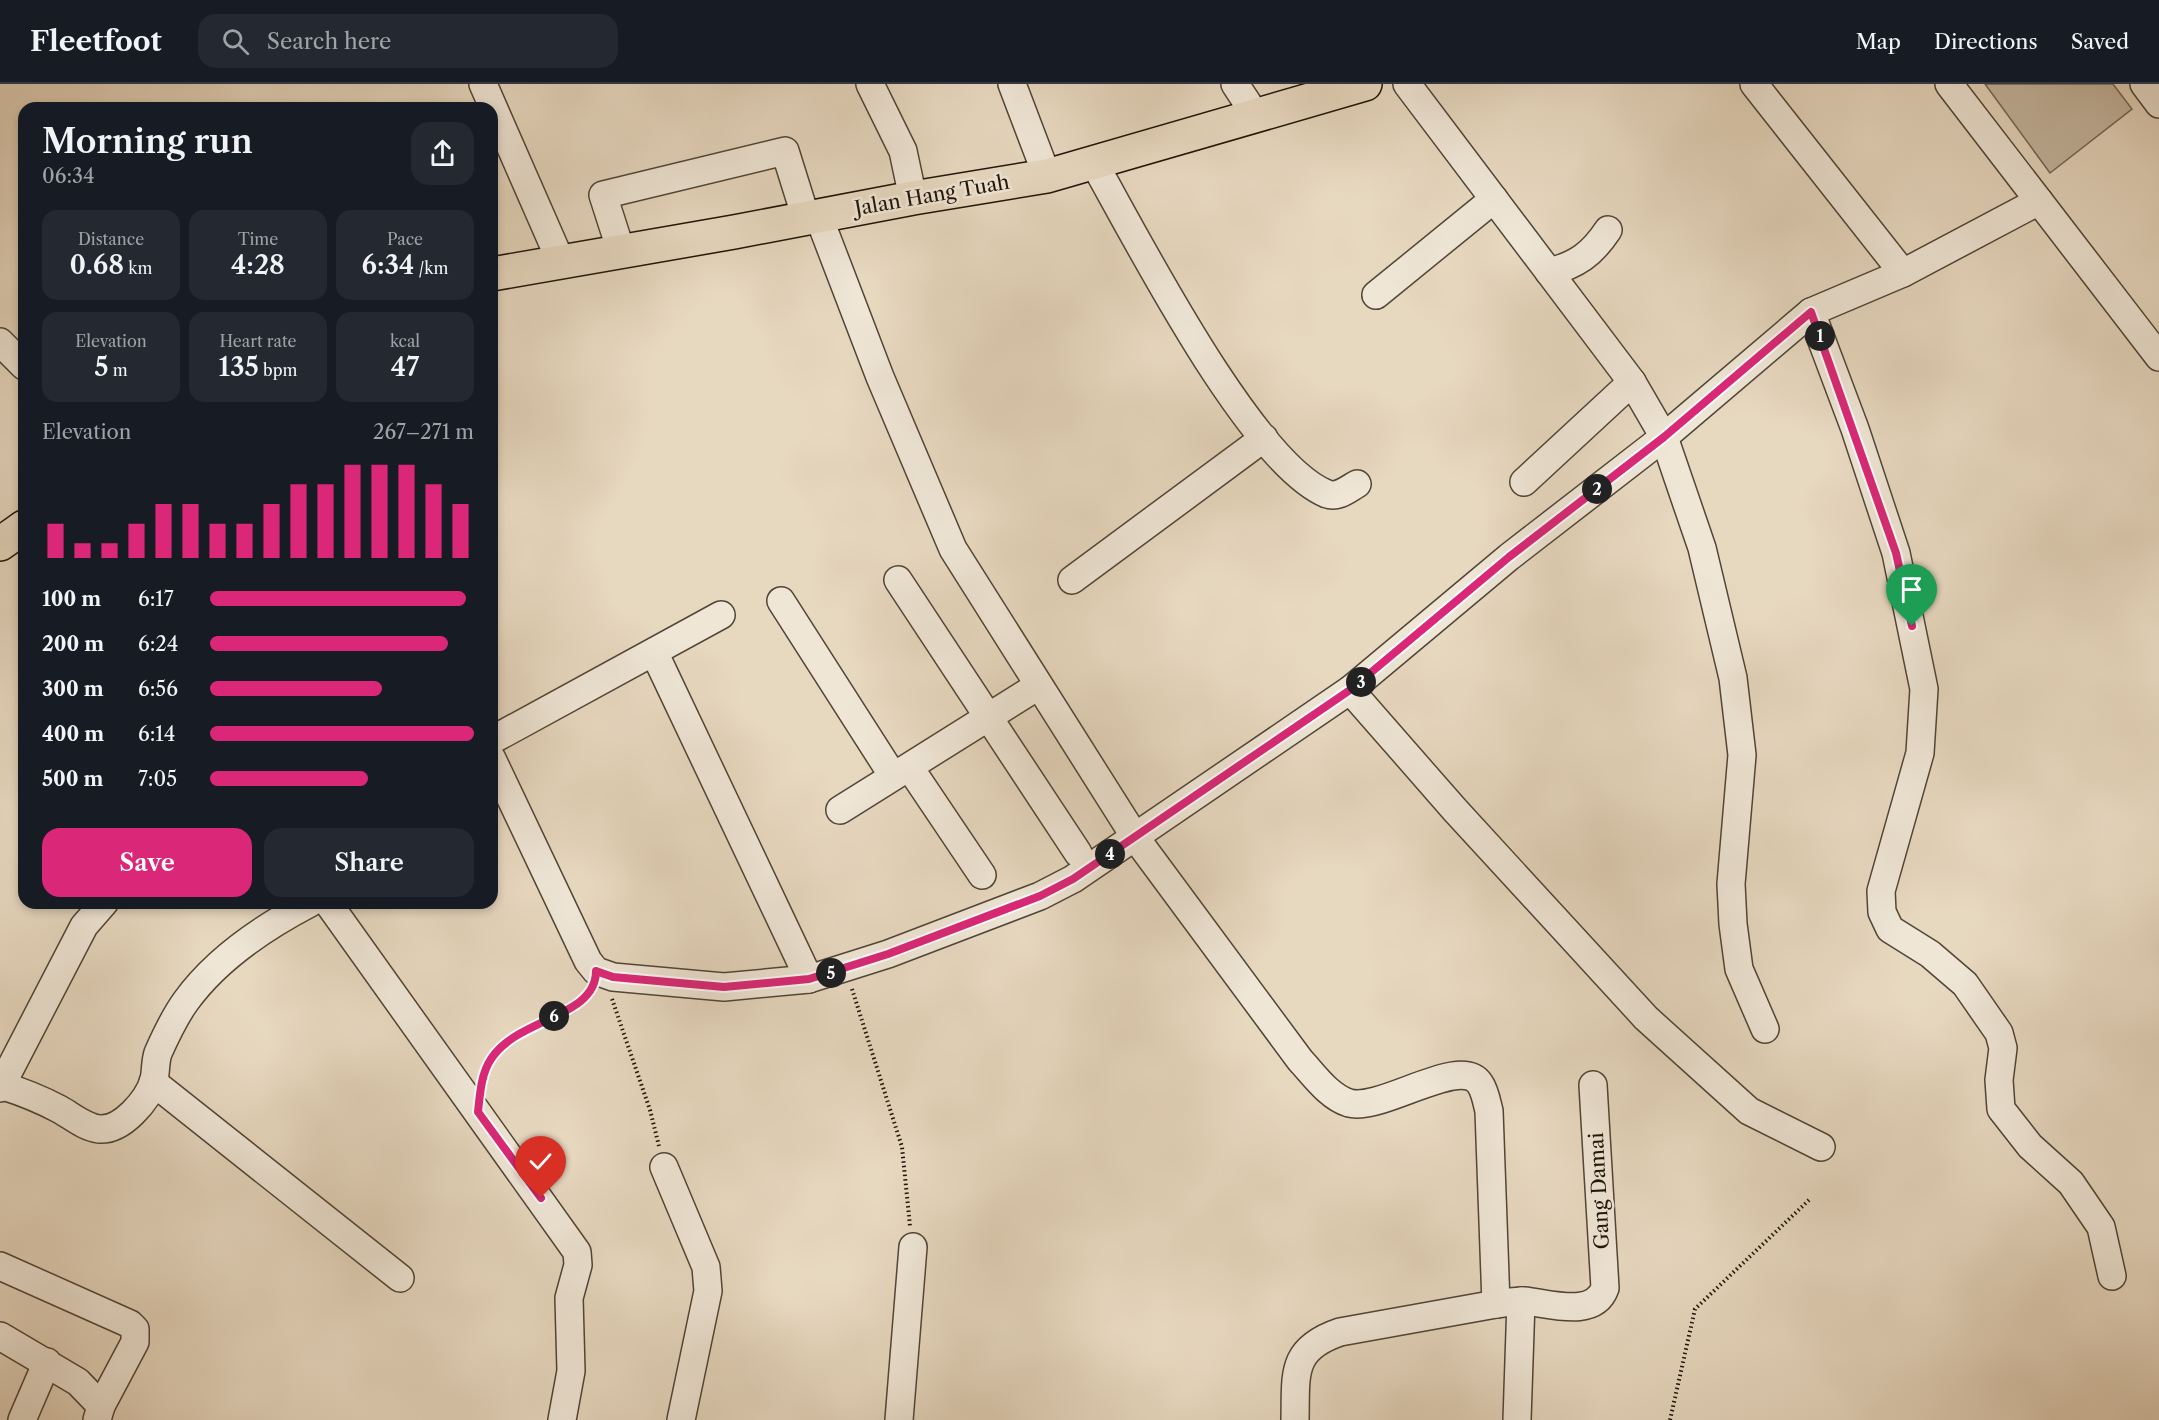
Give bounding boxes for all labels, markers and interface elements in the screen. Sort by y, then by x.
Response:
search box [198,14,618,68]
text: Fleetfoot [30,24,162,58]
icon: search [219,25,252,58]
text: Search here [267,28,391,55]
text: Map [1856,29,1901,54]
text: Directions [1934,29,2038,54]
text: Saved [2071,29,2129,54]
text: Morning run [42,121,253,162]
button: share [411,122,474,185]
text: 06:34 [42,164,95,188]
street label: Jalan Hang Tuah [850,169,1012,221]
text: Distance [78,229,144,249]
text: Time [238,229,278,249]
text: Pace [387,229,423,249]
text: 0.68 [70,249,124,281]
text: 4:28 [231,249,285,281]
text: 6:34 [361,249,414,281]
text: km [124,258,152,278]
text: /km [414,258,449,278]
pin: 1 [1805,321,1835,351]
text: 1 [1816,326,1824,346]
text: Elevation [75,331,147,351]
text: Heart rate [219,331,297,351]
text: kcal [390,331,420,351]
text: 5 [94,351,109,383]
text: 135 [219,351,259,383]
text: 47 [391,351,419,383]
text: m [109,360,128,380]
text: bpm [259,360,297,380]
text: Elevation [42,420,131,444]
text: 267–271 m [373,420,474,444]
pin: 2 [1582,474,1612,504]
text: 2 [1592,479,1602,499]
pin [1886,564,1937,626]
icon: arrive [1895,573,1928,606]
text: 100 m [42,587,101,611]
text: 6:17 [138,587,174,611]
text: 200 m [42,632,104,656]
text: 6:24 [138,632,178,656]
pin: 3 [1346,667,1376,697]
text: 3 [1356,672,1366,692]
text: 300 m [42,677,104,701]
text: 6:56 [138,677,178,701]
text: 400 m [42,722,104,746]
text: 6:14 [138,722,175,746]
text: 500 m [42,767,103,791]
text: 7:05 [138,767,177,791]
button: Save [42,828,252,897]
button: Share [264,828,474,897]
pin: 4 [1095,839,1125,869]
text: 4 [1105,844,1115,864]
pin: 5 [816,958,846,988]
text: 5 [827,963,835,983]
pin: 6 [539,1001,569,1031]
text: 6 [549,1006,559,1026]
street label: Gang Damai [1584,1132,1614,1250]
pin [515,1136,566,1198]
icon: check [524,1145,557,1178]

